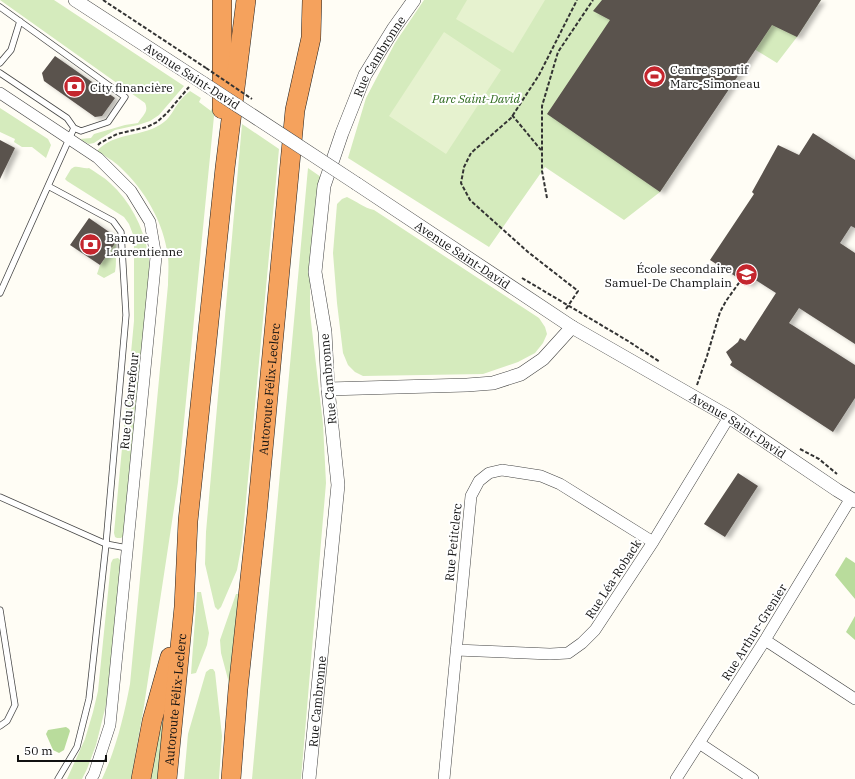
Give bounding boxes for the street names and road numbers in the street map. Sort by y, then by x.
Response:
street label: Rue Cambronne [350,12,408,99]
street label: Avenue Saint-David [141,39,243,113]
street label: Avenue Saint-David [412,217,513,291]
street label: Autoroute Félix-Leclerc [255,322,282,456]
street label: Rue Cambronne [317,333,339,425]
street label: Rue du Carrefour [116,351,142,450]
street label: Avenue Saint-David [687,389,789,461]
street label: Rue Petitclerc [441,502,465,582]
street label: Rue Léa-Roback [582,537,644,621]
street label: Rue Arthur-Grenier [718,580,790,683]
street label: Autoroute Félix-Leclerc [161,633,189,766]
street label: Rue Cambronne [305,655,329,748]

